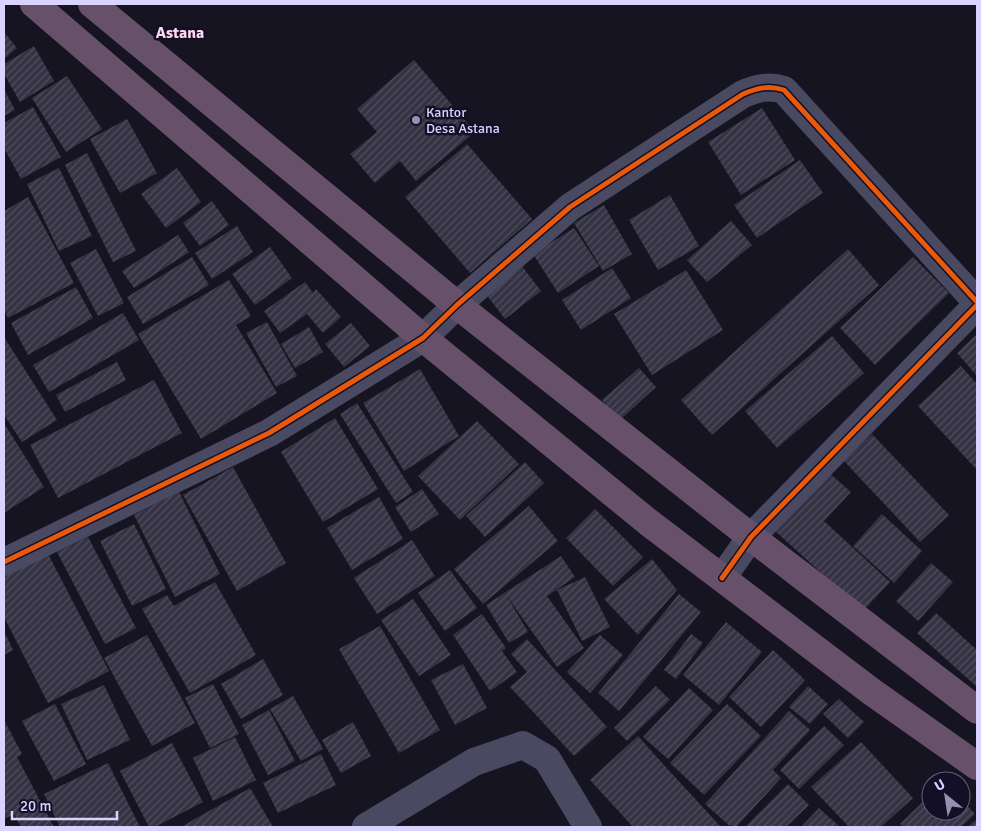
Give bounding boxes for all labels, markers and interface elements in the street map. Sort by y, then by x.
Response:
district label: Astana [156,23,204,43]
place label: Kantor Desa Astana [426,104,500,137]
marker: Kantor Desa Astana [410,114,422,126]
north arrow [921,771,971,821]
text: U [931,775,948,795]
scale bar [12,788,118,820]
text: 20 m [20,797,51,815]

